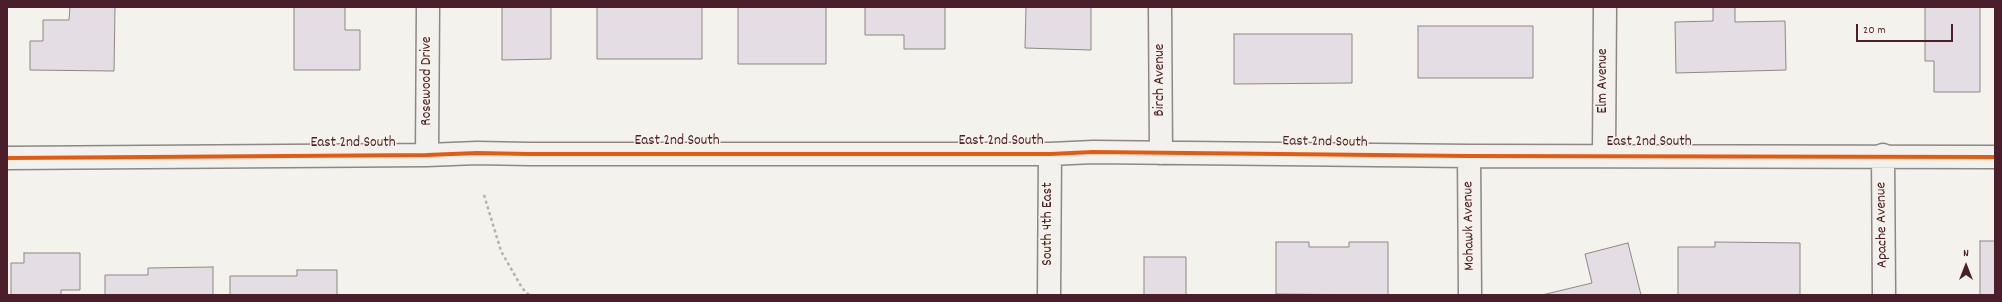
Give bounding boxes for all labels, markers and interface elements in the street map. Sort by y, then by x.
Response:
scale bar [1858,16,1955,42]
text: 20 m [1863,22,1886,39]
street label: Rosewood Drive [419,36,437,126]
street label: Birch Avenue [1152,44,1170,116]
street label: Elm Avenue [1595,48,1613,114]
street label: East 2nd South [634,133,720,151]
street label: East 2nd South [958,133,1044,151]
street label: East 2nd South [1282,133,1368,153]
street label: East 2nd South [1606,134,1692,152]
street label: East 2nd South [310,135,396,153]
street label: Mohawk Avenue [1460,181,1480,271]
street label: South 4th East [1040,182,1058,266]
street label: Apache Avenue [1873,182,1893,268]
north arrow [1946,246,1986,286]
text: N [1963,246,1969,262]

